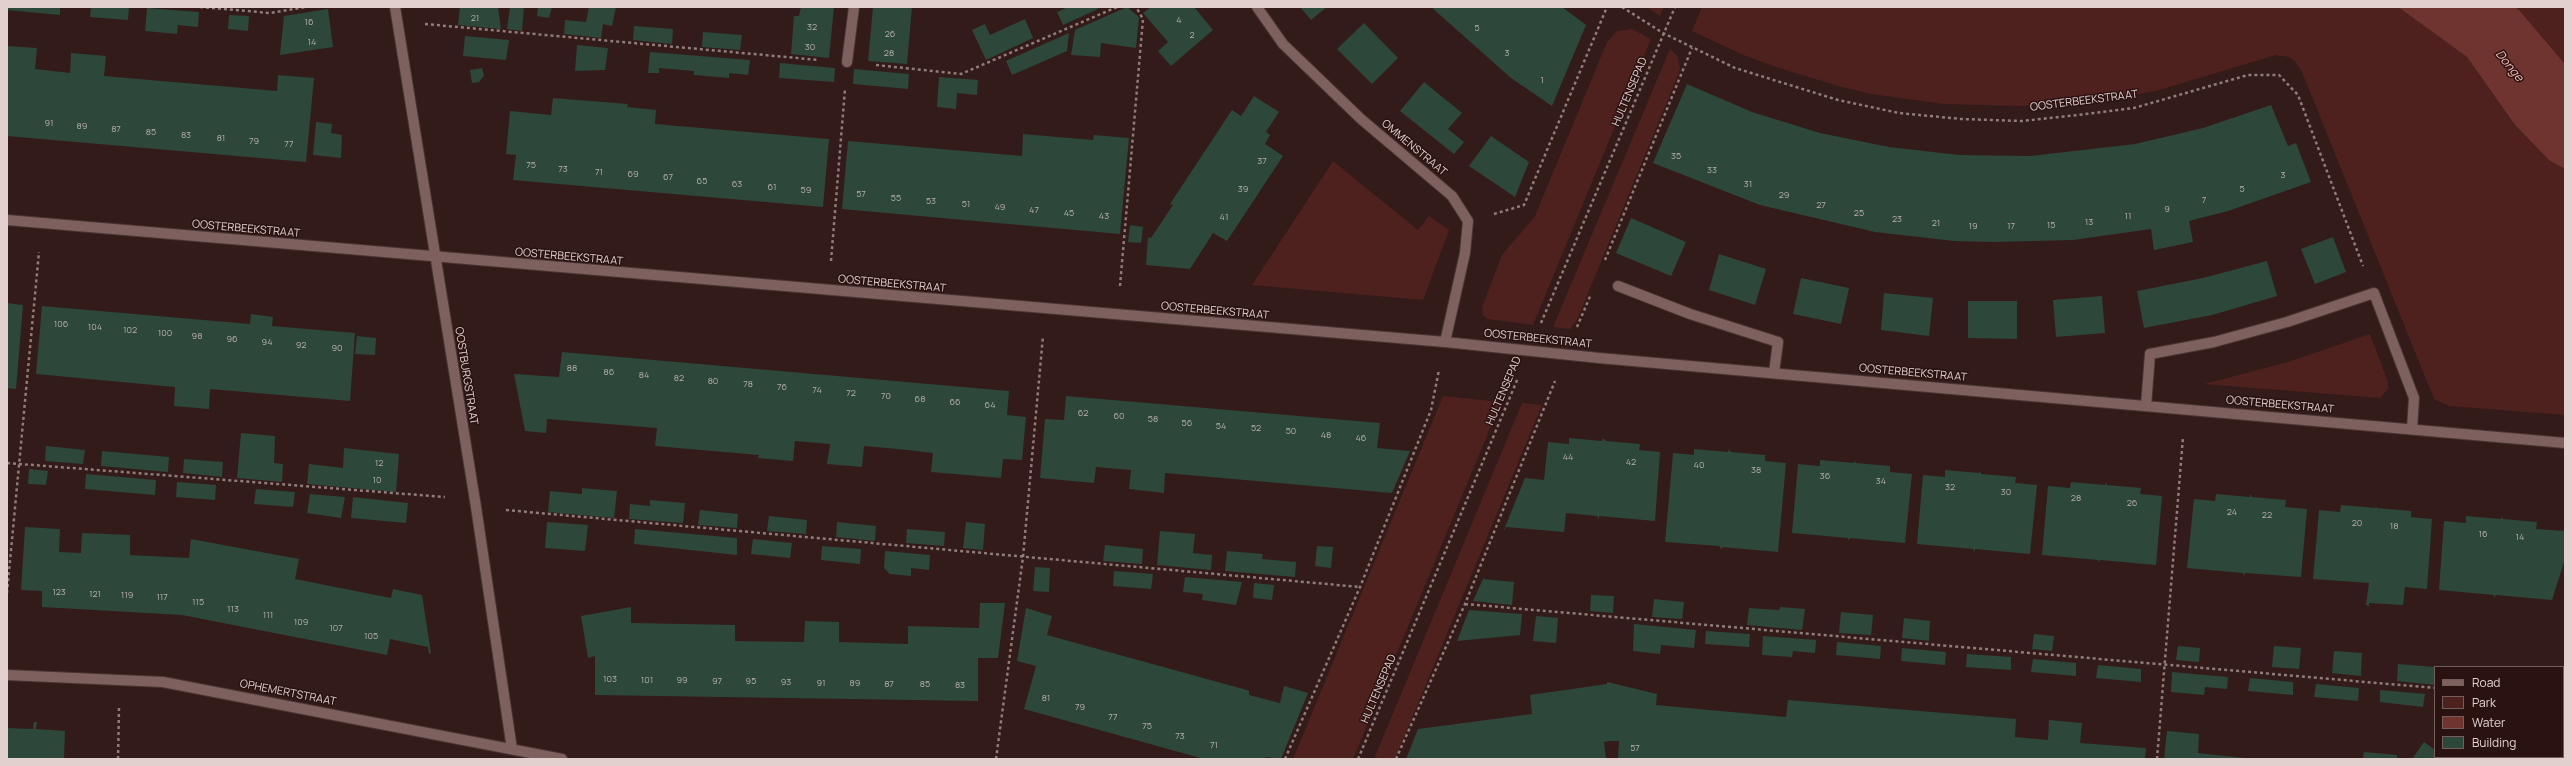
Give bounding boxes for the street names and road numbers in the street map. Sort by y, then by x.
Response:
street label: HULTENSEPAD [1610,56,1650,128]
street label: OOSTERBEEKSTRAAT [2029,88,2139,114]
street label: OMMENSTRAAT [1379,117,1449,179]
street label: OOSTERBEEKSTRAAT [191,218,301,240]
street label: OOSTERBEEKSTRAAT [514,246,624,268]
street label: OOSTERBEEKSTRAAT [837,273,947,295]
street label: OOSTERBEEKSTRAAT [1160,300,1270,322]
street label: OOSTBURGSTRAAT [452,326,480,426]
street label: OOSTERBEEKSTRAAT [1483,327,1593,351]
street label: HULTENSEPAD [1484,355,1524,427]
street label: OOSTERBEEKSTRAAT [1858,362,1968,384]
street label: OOSTERBEEKSTRAAT [2225,394,2335,416]
street label: HULTENSEPAD [1359,653,1399,725]
street label: OPHEMERTSTRAAT [239,677,337,709]

